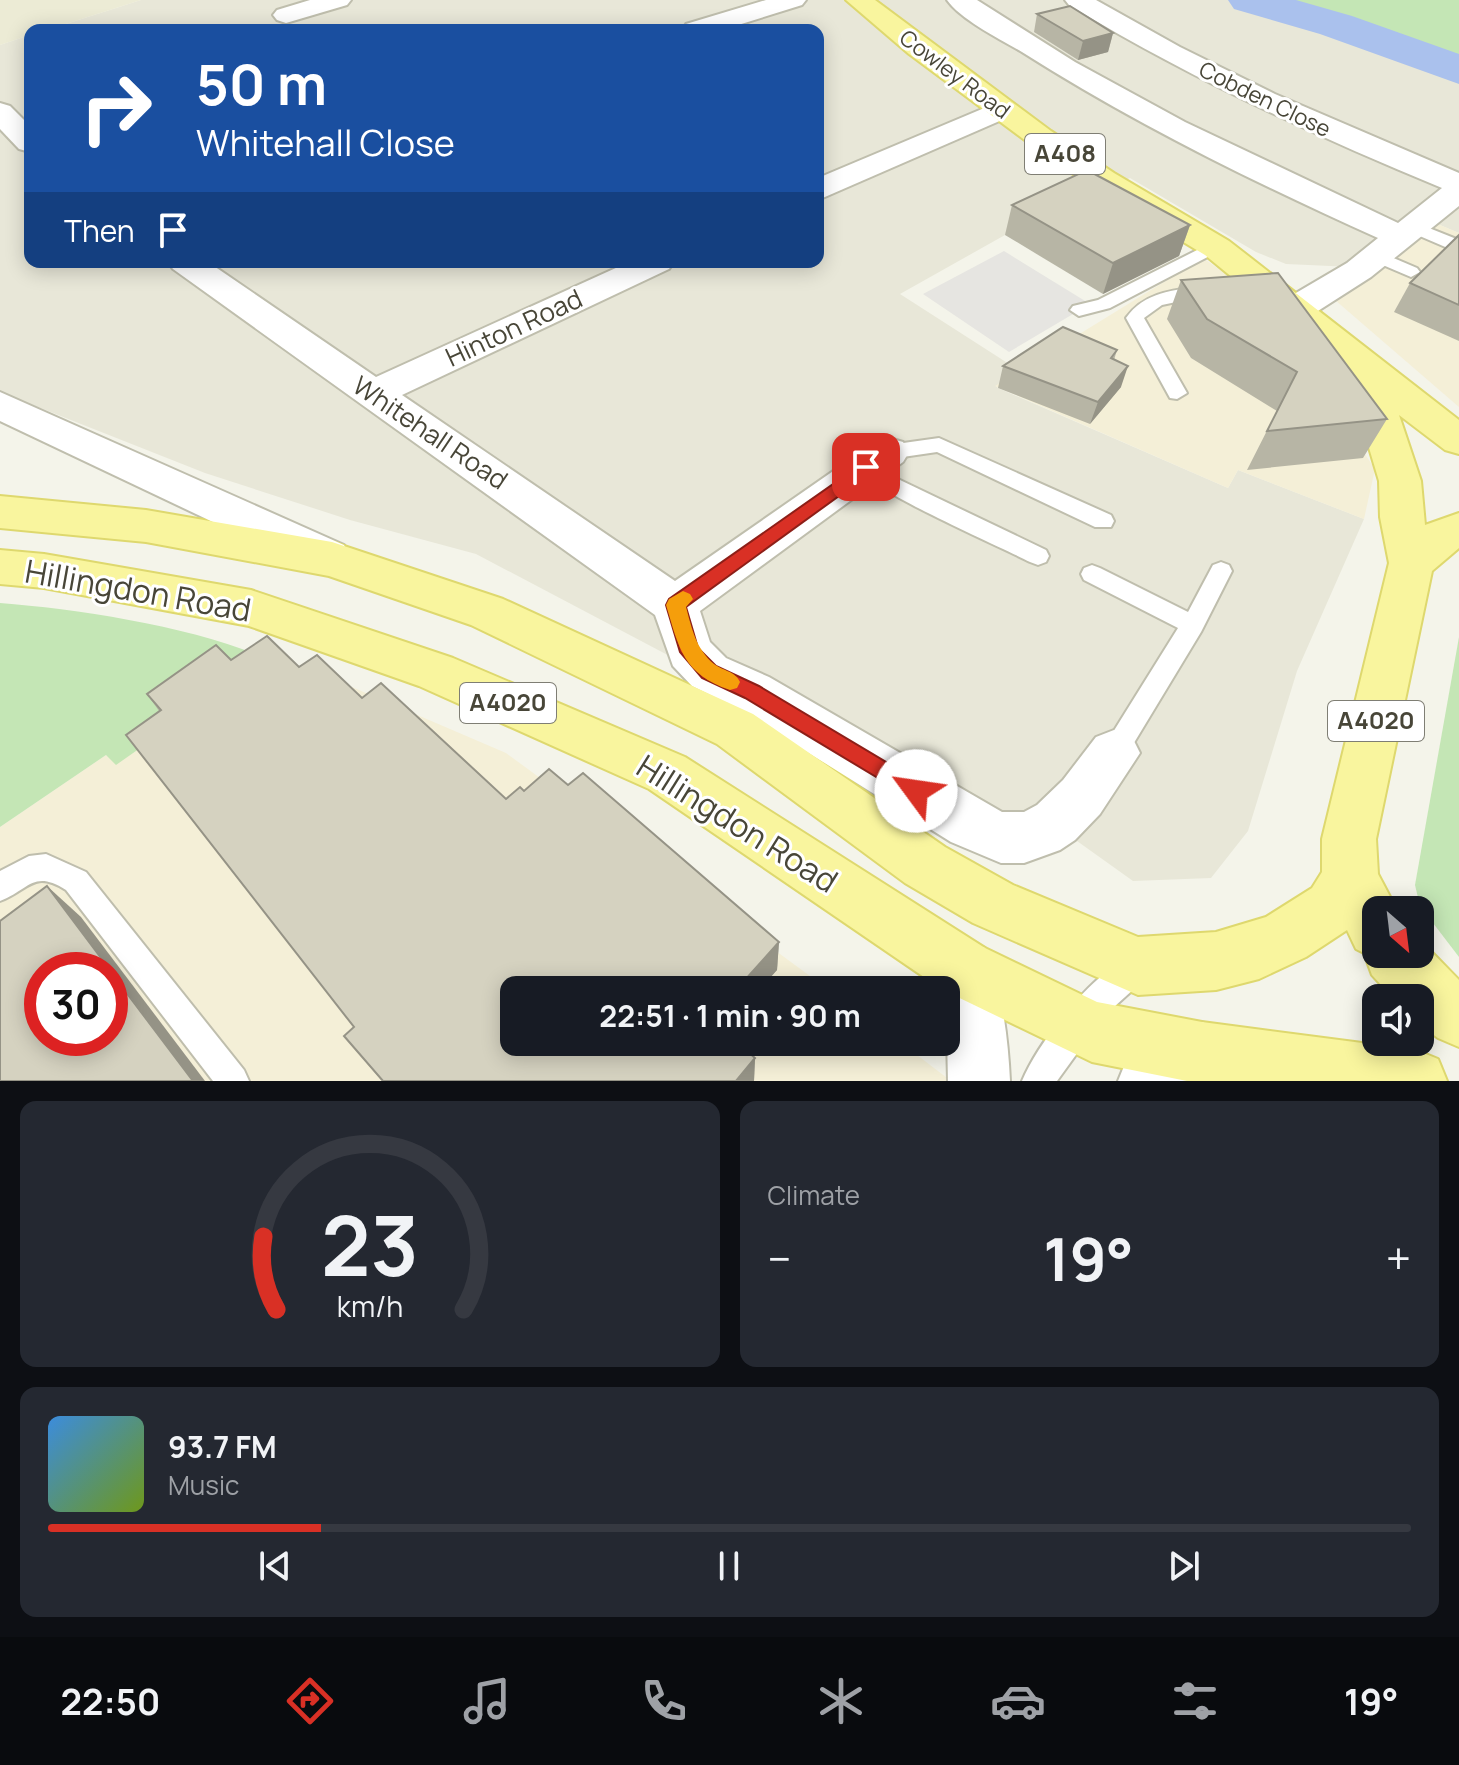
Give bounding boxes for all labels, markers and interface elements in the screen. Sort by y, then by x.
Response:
street label: Cowley Road [894,23,1016,125]
text: 50 m [196,45,327,122]
street label: Cobden Close [1194,54,1336,144]
icon: right [64,56,168,160]
text: Whitehall Close [196,118,455,167]
road number: A408 [1025,134,1105,174]
icon: arrive [151,208,195,252]
text: Then [64,210,135,251]
street label: Hinton Road [439,280,588,374]
street label: Whitehall Road [346,367,515,497]
pin [832,433,900,501]
icon: arrive [844,445,888,489]
street label: Hillingdon Road [22,548,255,632]
road number: A4020 [460,683,556,723]
road number: A4020 [1328,701,1424,741]
street label: Hillingdon Road [629,744,846,902]
position arrow [874,749,958,833]
north arrow [1362,896,1434,968]
map controls [1362,896,1434,1056]
speed limit sign: 30 [24,952,128,1056]
button: sound [1362,984,1434,1056]
text: 22:51 · 1 min · 90 m [599,995,861,1036]
text: Climate [768,1177,860,1213]
text: 23 [321,1187,419,1301]
text: 19° [1043,1217,1134,1299]
text: − [768,1228,791,1288]
text: + [1386,1228,1411,1288]
text: km/h [337,1287,403,1326]
text: 93.7 FM [168,1426,277,1467]
text: Music [168,1467,239,1503]
icon: previous [253,1544,297,1588]
icon: pause [707,1544,751,1588]
icon: next [1162,1544,1206,1588]
icon: directions [282,1673,338,1729]
icon: music [459,1673,515,1729]
icon: phone [636,1673,692,1729]
icon: climate [813,1673,869,1729]
icon: car [990,1673,1046,1729]
icon: filters [1167,1673,1223,1729]
text: 22:50 [61,1677,161,1726]
text: 19° [1344,1677,1398,1726]

